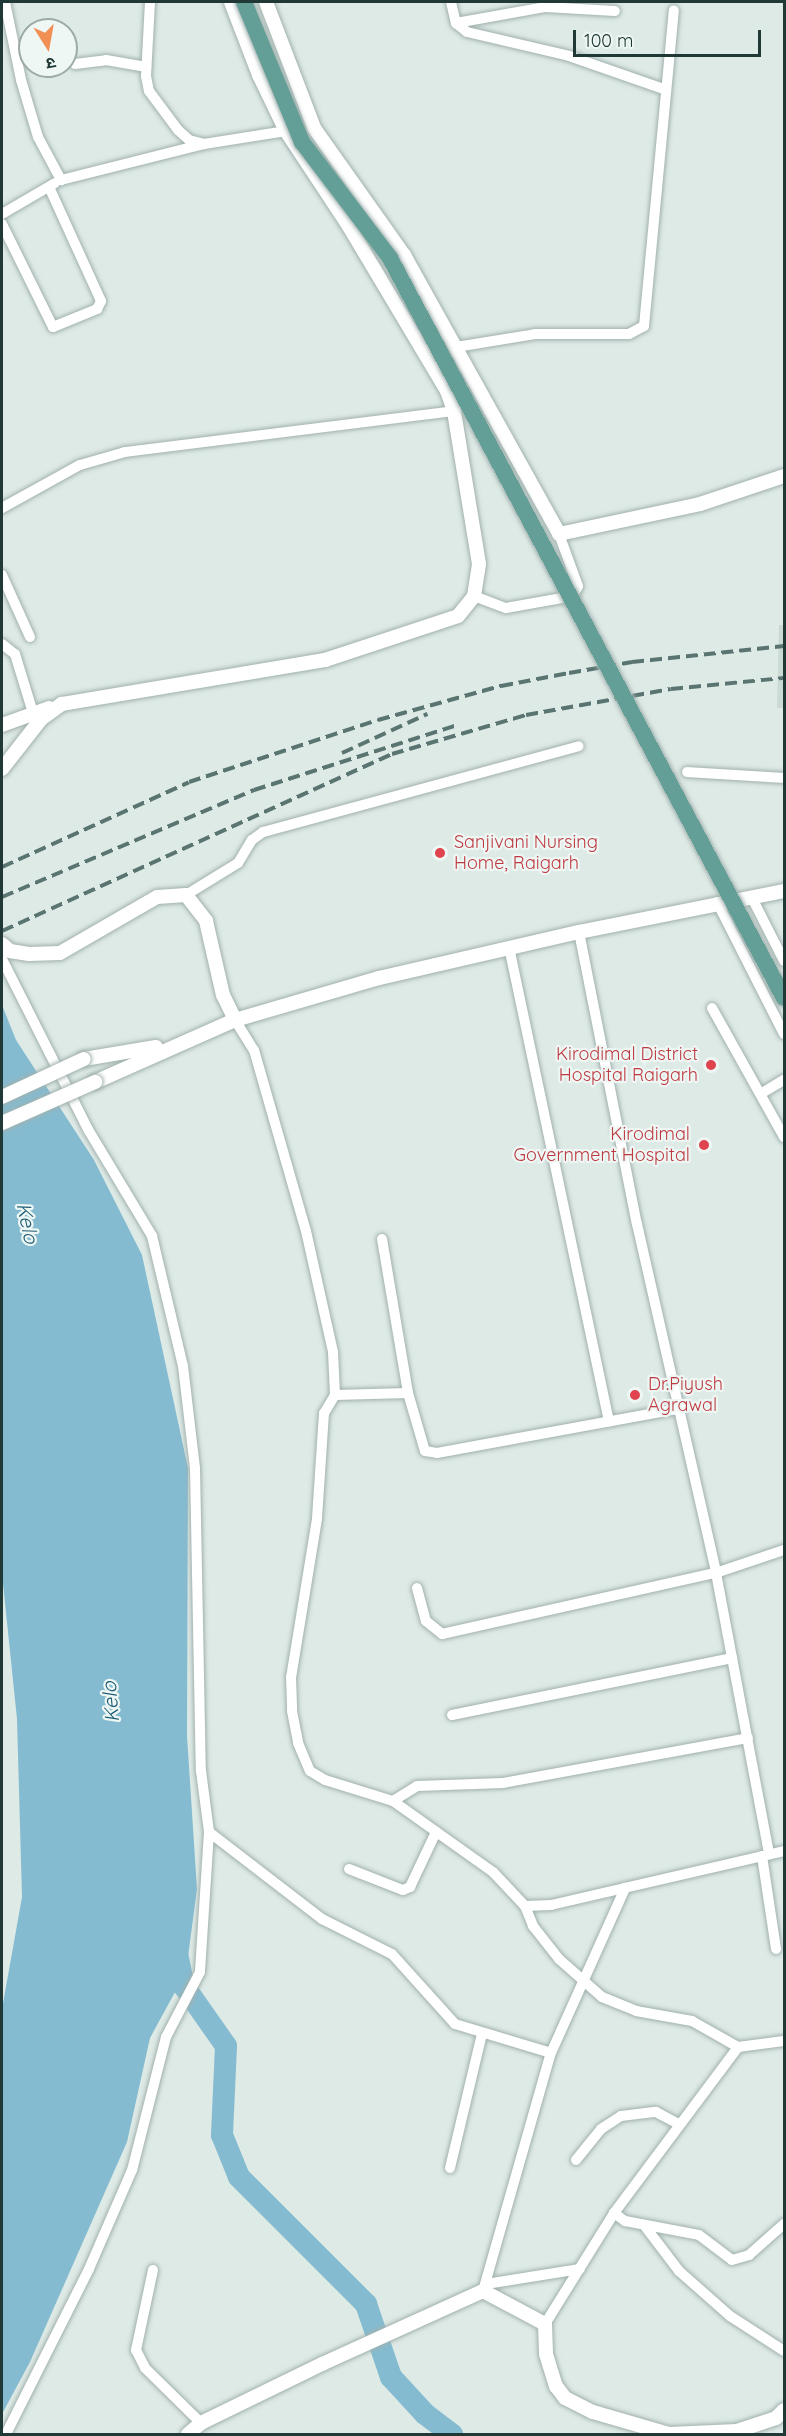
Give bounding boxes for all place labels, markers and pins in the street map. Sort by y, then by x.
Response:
place label: Sanjivani Nursing Home, Raigarh [454,832,598,874]
marker: Sanjivani Nursing Home, Raigarh [431,844,449,862]
place label: Kirodimal District Hospital Raigarh [556,1044,698,1086]
marker: Kirodimal District Hospital Raigarh [702,1056,720,1074]
place label: Kirodimal Government Hospital [514,1124,690,1166]
marker: Kirodimal Government Hospital [695,1136,713,1154]
place label: Dr.Piyush Agrawal [648,1374,723,1416]
marker: Dr.Piyush Agrawal [626,1386,644,1404]

